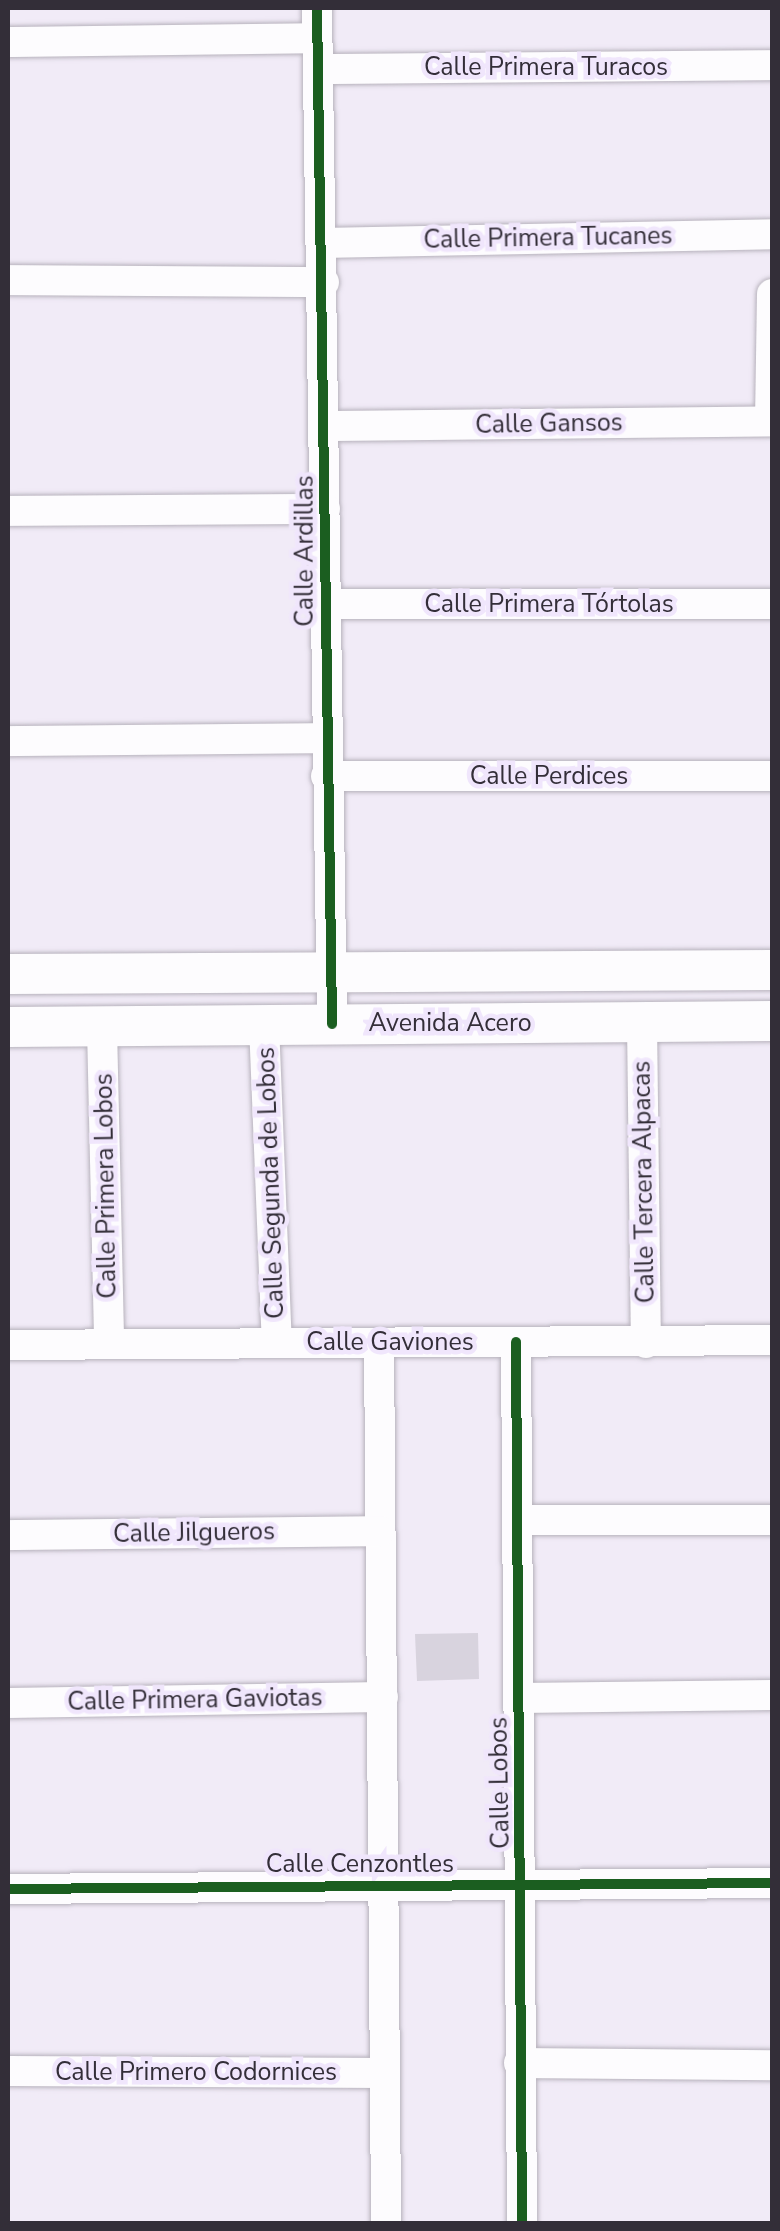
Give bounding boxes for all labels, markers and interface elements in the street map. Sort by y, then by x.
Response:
street label: Calle Primera Turacos [424,52,668,82]
street label: Calle Primera Tucanes [423,221,673,255]
street label: Calle Gansos [475,408,623,440]
street label: Calle Ardillas [290,475,320,627]
street label: Calle Primera Tórtolas [424,589,674,619]
street label: Calle Perdices [470,761,628,791]
street label: Avenida Acero [368,1008,532,1038]
street label: Calle Segunda de Lobos [251,1047,291,1319]
street label: Calle Tercera Alpacas [627,1060,661,1304]
street label: Calle Primera Lobos [89,1073,123,1299]
street label: Calle Gaviones [306,1327,474,1357]
street label: Calle Jilgueros [113,1517,275,1549]
street label: Calle Primera Gaviotas [67,1683,323,1717]
street label: Calle Lobos [484,1717,516,1849]
street label: Calle Cenzontles [266,1849,454,1879]
street label: Calle Primero Codornices [55,2057,337,2087]

